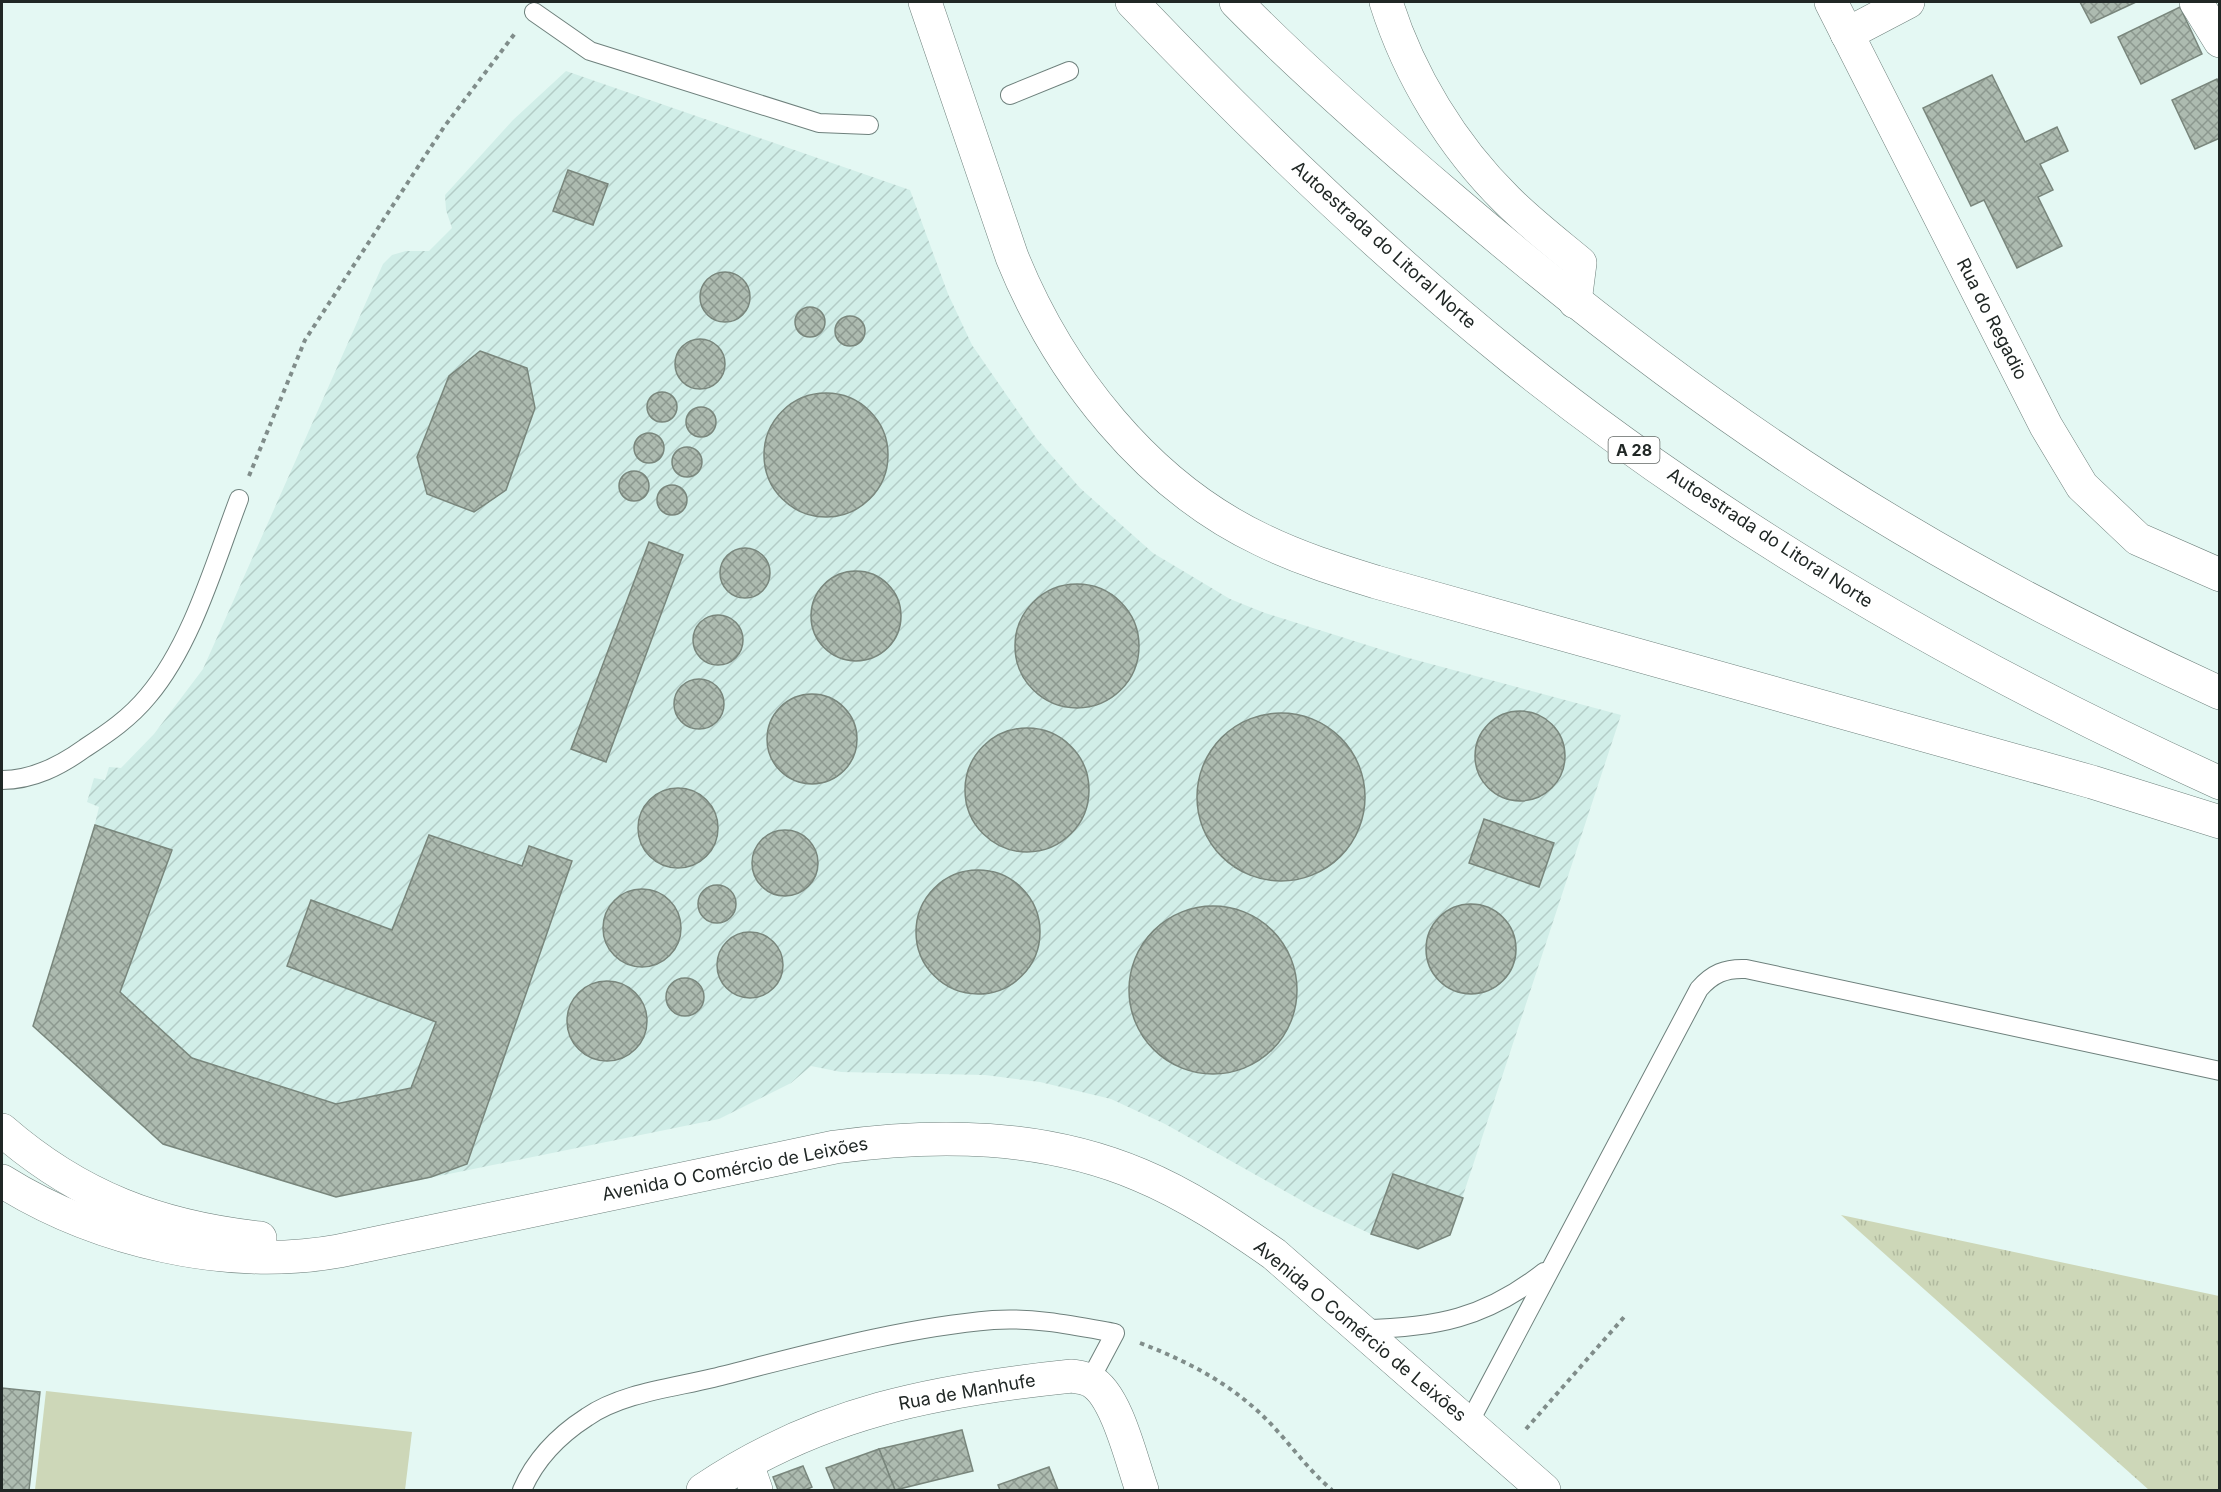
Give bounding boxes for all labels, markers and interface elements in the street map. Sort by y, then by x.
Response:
street label: Autoestrada do Litoral Norte [1288,156,1481,333]
street label: Rua do Regadio [1953,255,2032,383]
road number: A 28 [1608,437,1660,463]
street label: Autoestrada do Litoral Norte [1664,463,1877,612]
street label: Avenida O Comércio de Leixões [600,1132,870,1205]
street label: Avenida O Comércio de Leixões [1250,1236,1471,1426]
street label: Rua de Manhufe [897,1369,1037,1414]

